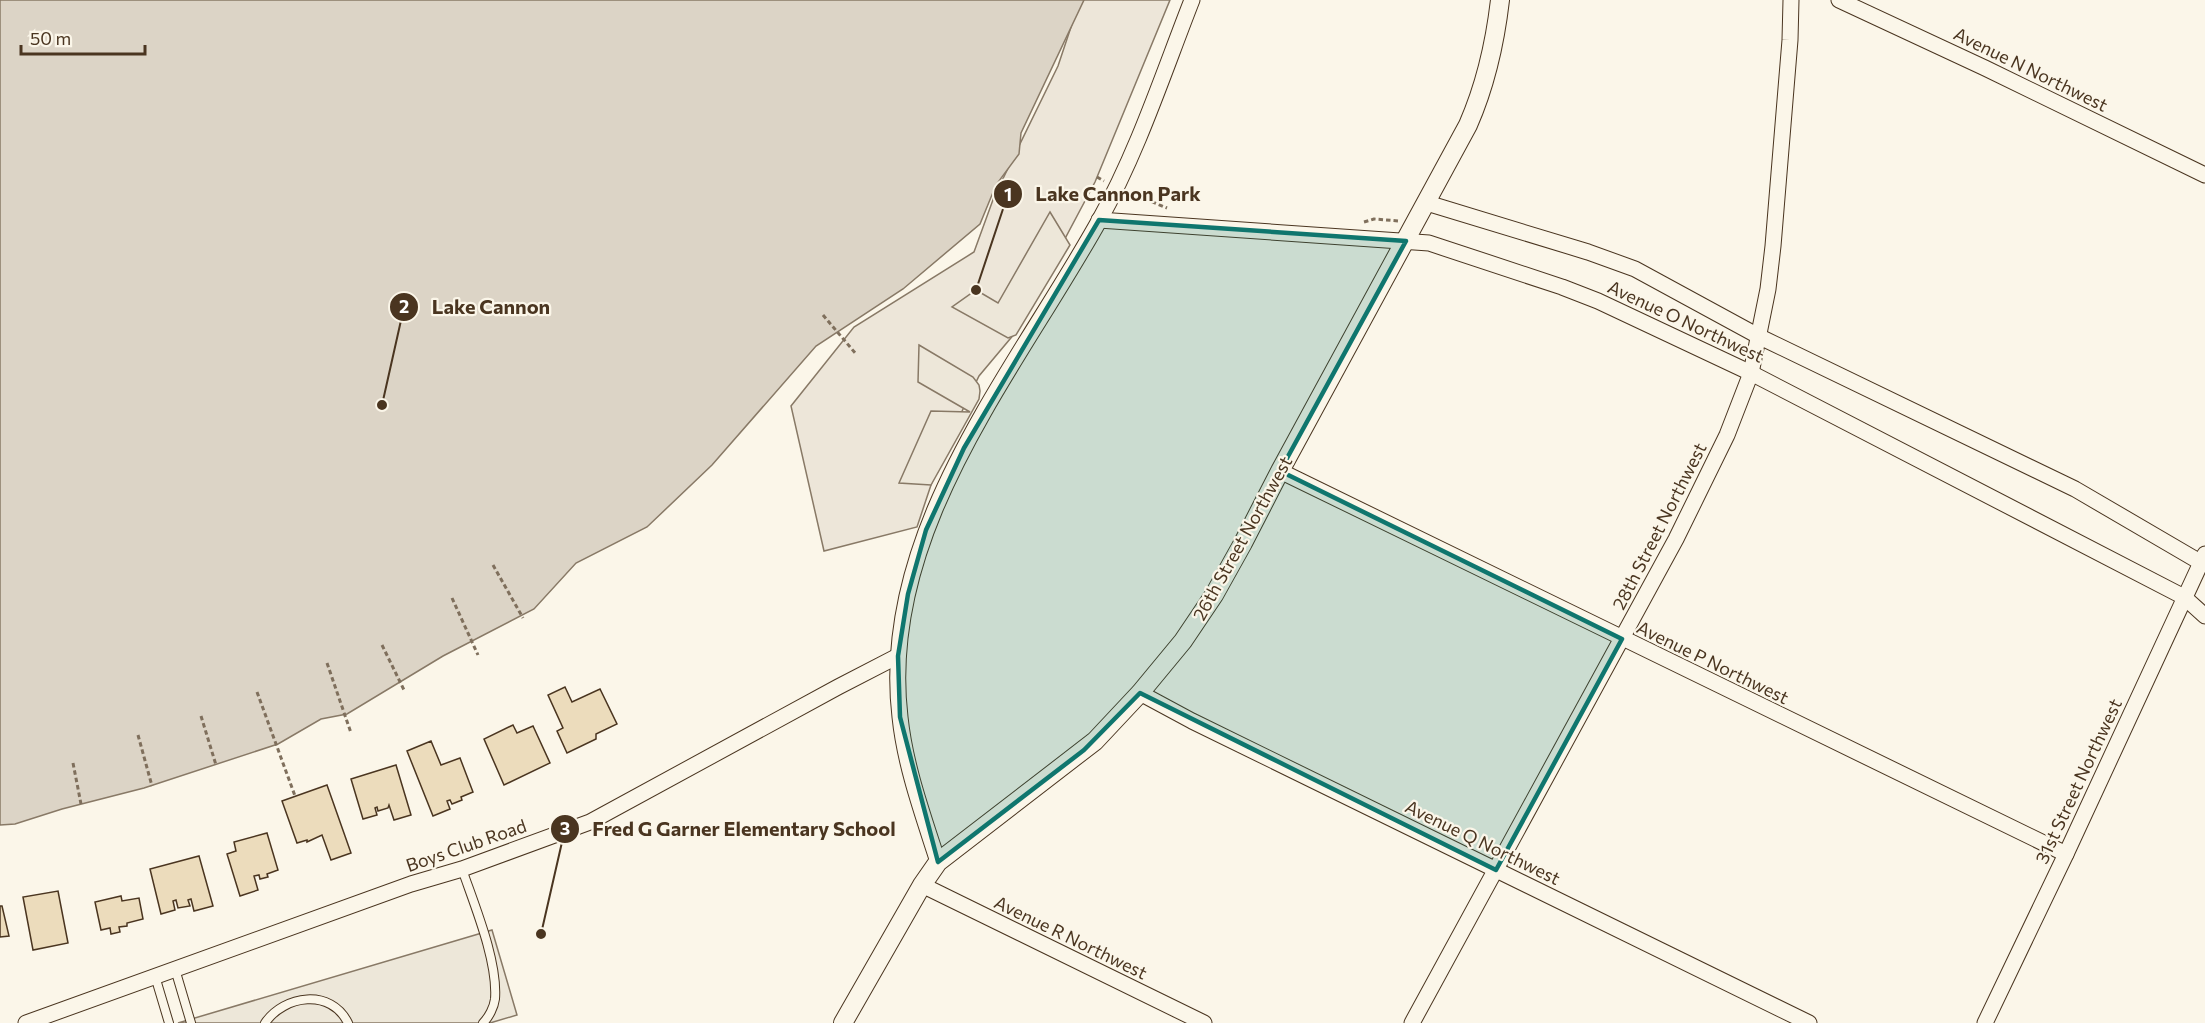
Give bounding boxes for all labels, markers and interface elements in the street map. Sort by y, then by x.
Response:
scale bar [21,18,146,56]
street label: Avenue N Northwest [1950,22,2112,116]
text: 50 m [30,27,71,49]
callout: Lake Cannon Park [993,175,1213,213]
text: Lake Cannon Park [1035,181,1201,205]
text: 1 [1004,183,1012,205]
street label: Avenue O Northwest [1604,275,1768,367]
callout: Lake Cannon [389,288,562,326]
text: Lake Cannon [432,294,550,318]
text: 2 [399,295,409,317]
street label: 28th Street Northwest [1607,439,1711,613]
street label: 26th Street Northwest [1188,452,1296,624]
street label: Avenue P Northwest [1633,616,1793,708]
street label: 31st Street Northwest [2030,695,2126,867]
street label: Avenue Q Northwest [1402,795,1564,889]
callout: Fred G Garner Elementary School [550,810,907,848]
street label: Boys Club Road [403,814,529,876]
text: Fred G Garner Elementary School [592,816,896,840]
text: 3 [560,817,570,839]
street label: Avenue R Northwest [991,890,1151,984]

